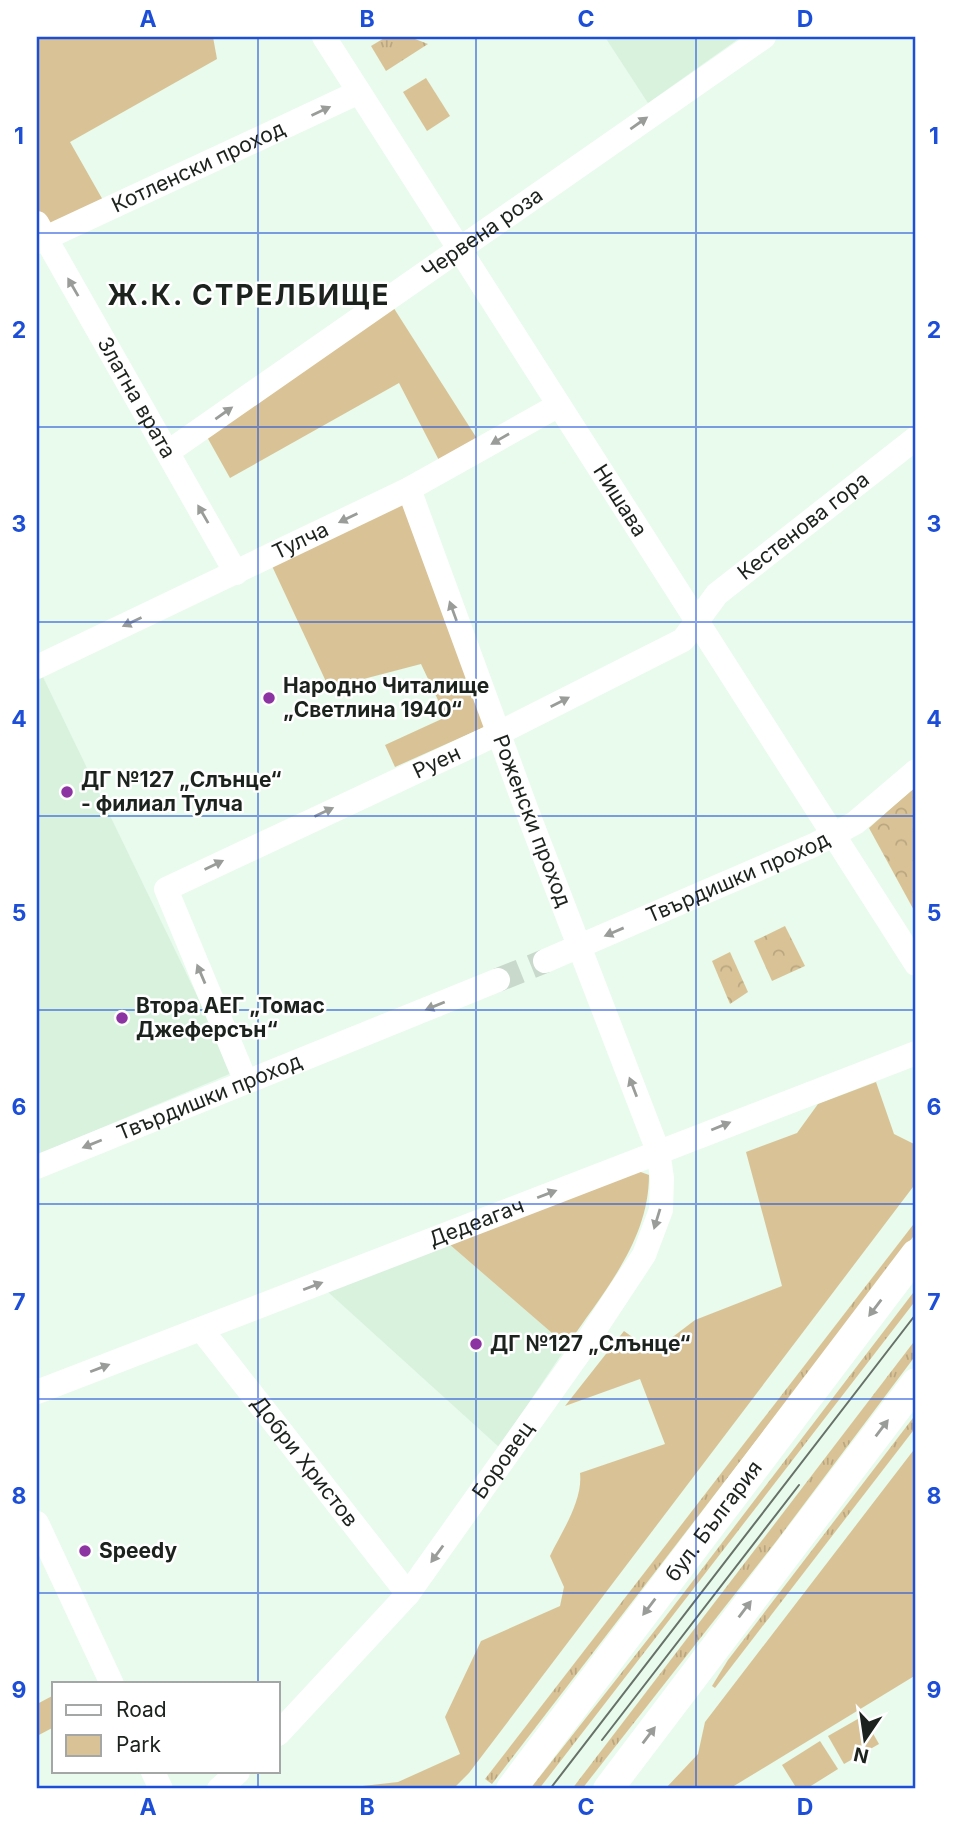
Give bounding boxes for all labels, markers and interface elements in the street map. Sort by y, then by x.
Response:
text: A [139,5,157,33]
text: B [359,5,375,33]
text: C [577,5,595,33]
text: D [797,5,813,33]
one-way arrow [311,105,331,117]
street label: Котленски проход [108,115,289,217]
one-way arrow [630,116,648,130]
text: 1 [14,122,24,150]
text: 1 [929,122,939,150]
street label: Червена роза [417,182,547,283]
one-way arrow [67,277,79,297]
district label: Ж.К. СТРЕЛБИЩЕ [108,278,391,312]
text: 2 [12,316,26,344]
text: 2 [927,316,941,344]
street label: Златна врата [92,332,181,463]
one-way arrow [214,407,233,420]
one-way arrow [490,433,509,445]
street label: Нишава [588,460,653,541]
street label: Кестенова гора [733,467,874,585]
one-way arrow [197,504,209,524]
text: 3 [12,510,26,538]
text: 3 [927,510,941,538]
one-way arrow [338,513,358,524]
street label: Тулча [268,516,332,565]
one-way arrow [448,600,459,621]
one-way arrow [122,616,142,628]
place label: Народно Читалище „Светлина 1940“ [283,673,489,722]
marker: Народно Читалище „Светлина 1940“ [261,690,277,706]
one-way arrow [550,696,570,707]
text: 4 [11,705,27,733]
text: 4 [926,705,942,733]
street label: Роженски проход [488,731,577,910]
street label: Руен [409,740,464,783]
place label: ДГ №127 „Слънце“ - филиал Тулча [81,767,282,816]
marker: ДГ №127 „Слънце“ - филиал Тулча [59,784,75,800]
one-way arrow [314,806,334,818]
street label: Твърдишки проход [642,826,834,928]
one-way arrow [204,860,224,871]
text: 5 [12,899,26,927]
text: 5 [927,899,941,927]
one-way arrow [604,926,624,938]
one-way arrow [196,963,207,984]
place label: Втора АЕГ „Томас Джеферсън“ [136,993,325,1042]
one-way arrow [424,1001,445,1012]
marker: Втора АЕГ „Томас Джеферсън“ [114,1010,130,1026]
street label: Твърдишки проход [113,1048,305,1145]
one-way arrow [628,1077,639,1098]
text: 6 [12,1093,26,1121]
text: 6 [927,1093,941,1121]
one-way arrow [711,1121,732,1132]
one-way arrow [81,1139,102,1150]
one-way arrow [537,1189,558,1200]
street label: Дедеагач [425,1192,527,1252]
one-way arrow [652,1208,662,1229]
one-way arrow [302,1280,323,1291]
text: 7 [12,1288,26,1316]
text: 7 [927,1288,941,1316]
one-way arrow [867,1299,882,1317]
place label: ДГ №127 „Слънце“ [490,1331,691,1356]
marker: ДГ №127 „Слънце“ [468,1336,484,1352]
one-way arrow [90,1362,111,1373]
street label: Добри Христов [246,1391,364,1531]
street label: Боровец [467,1416,539,1503]
one-way arrow [875,1419,889,1437]
street label: бул. България [660,1456,767,1586]
text: 8 [12,1482,26,1510]
text: 8 [927,1482,941,1510]
place label: Speedy [99,1538,177,1563]
marker: Speedy [77,1543,93,1559]
one-way arrow [430,1545,444,1563]
one-way arrow [642,1598,656,1616]
one-way arrow [737,1600,751,1618]
text: 9 [12,1676,26,1704]
text: 9 [927,1676,941,1704]
legend [52,1682,280,1773]
text: Road [116,1697,167,1722]
north arrow [830,1703,900,1773]
one-way arrow [642,1726,656,1744]
text: Park [116,1732,161,1757]
text: N [852,1742,871,1768]
text: A [139,1793,157,1821]
text: B [359,1793,375,1821]
text: C [577,1793,595,1821]
text: D [797,1793,813,1821]

